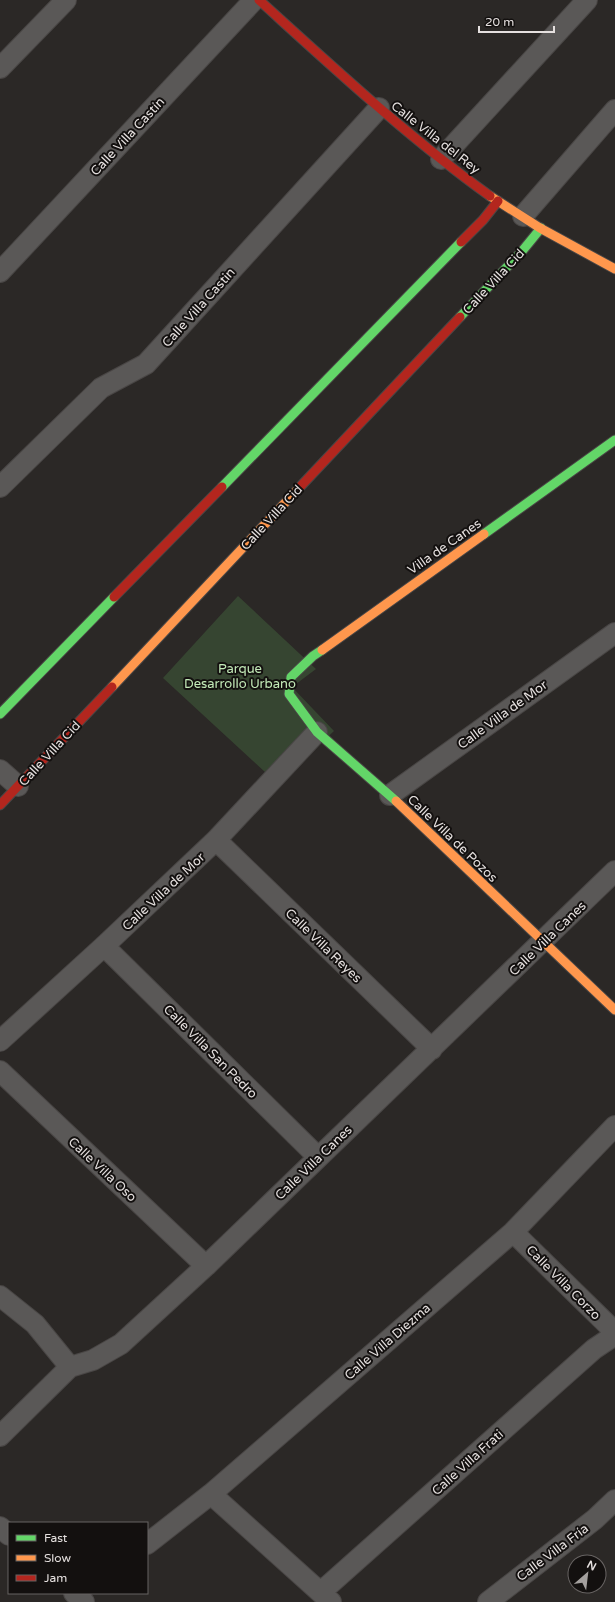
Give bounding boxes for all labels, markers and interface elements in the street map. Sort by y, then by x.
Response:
scale bar [479,8,554,34]
text: 20 m [485,15,514,29]
street label: Calle Villa Castín [87,94,168,179]
street label: Calle Villa del Rey [388,98,483,178]
street label: Calle Villa Cid [459,246,528,318]
street label: Calle Villa Castin [159,265,239,351]
street label: Calle Villa Cid [237,482,306,554]
street label: Villa de Canes [405,516,484,578]
park label: Parque Desarrollo Urbano [184,661,296,692]
street label: Calle Villa de Mor [455,677,551,753]
street label: Calle Villa Cid [15,718,84,790]
street label: Calle Villa de Pozos [404,792,501,886]
street label: Calle Villa de Mor [119,849,208,934]
street label: Calle Villa Canes [506,898,589,979]
street label: Calle Villa Reyes [282,905,365,986]
street label: Calle Villa San Pedro [160,1001,261,1102]
street label: Calle Villa Canes [272,1122,355,1203]
street label: Calle Villa Oso [65,1134,140,1205]
street label: Calle Villa Corzo [523,1242,604,1323]
street label: Calle Villa Diezma [341,1300,434,1383]
street label: Calle Villa Frati [429,1426,507,1499]
street label: Calle Villa Fría [513,1521,592,1585]
legend [8,1522,148,1594]
text: Fast [44,1531,68,1545]
text: Slow [44,1551,71,1565]
north arrow [567,1554,607,1594]
text: N [585,1558,598,1573]
text: Jam [44,1571,67,1585]

